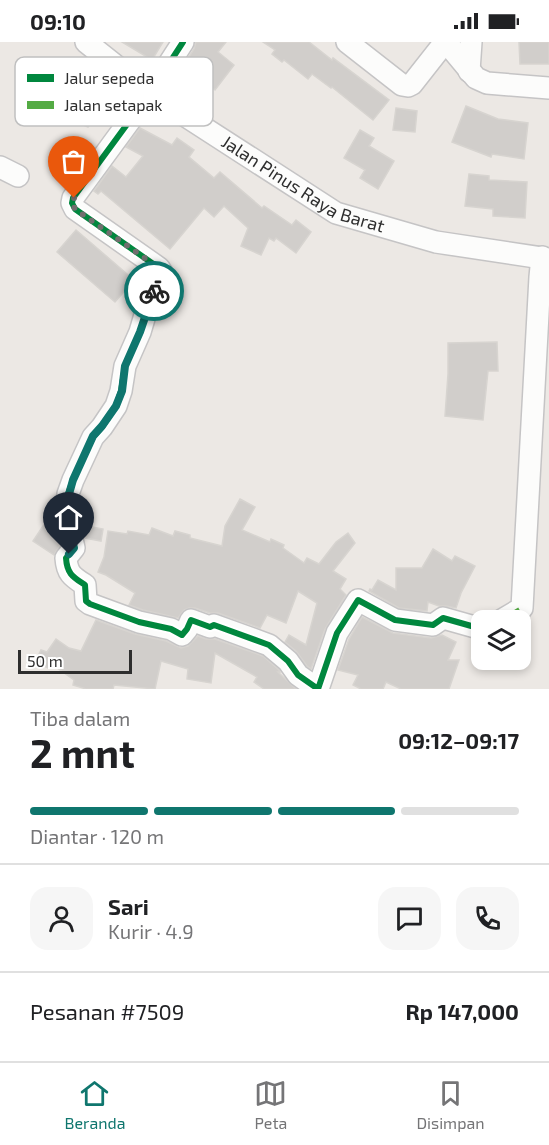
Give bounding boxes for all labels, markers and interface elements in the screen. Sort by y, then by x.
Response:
text: 09:10 [30,8,86,34]
legend [15,57,213,126]
text: Jalur sepeda [64,68,154,87]
text: Jalan setapak [64,95,162,114]
street label: Jalan Pinus Raya Barat [218,130,387,237]
pin [48,136,99,198]
icon: bag [57,145,90,178]
courier [124,261,184,321]
icon: bike [138,275,171,308]
pin [43,492,94,554]
icon: home [52,501,85,534]
map controls [471,610,531,670]
button: layers [471,610,531,670]
scale bar [18,647,132,674]
text: 50 m [27,651,63,670]
text: Tiba dalam [30,706,130,730]
text: 09:12–09:17 [398,727,519,753]
text: 2 mnt [30,729,135,776]
text: Diantar · 120 m [30,824,164,848]
button: person [30,887,93,950]
button: chat [378,887,441,950]
button: phone [456,887,519,950]
text: Sari [108,893,149,919]
text: Kurir · 4.9 [108,919,194,943]
text: Pesanan #7509 [30,998,184,1024]
text: Rp 147,000 [406,998,519,1024]
tab: Beranda [64,1077,125,1132]
tab: Peta [254,1077,287,1132]
tab: Disimpan [416,1077,485,1132]

